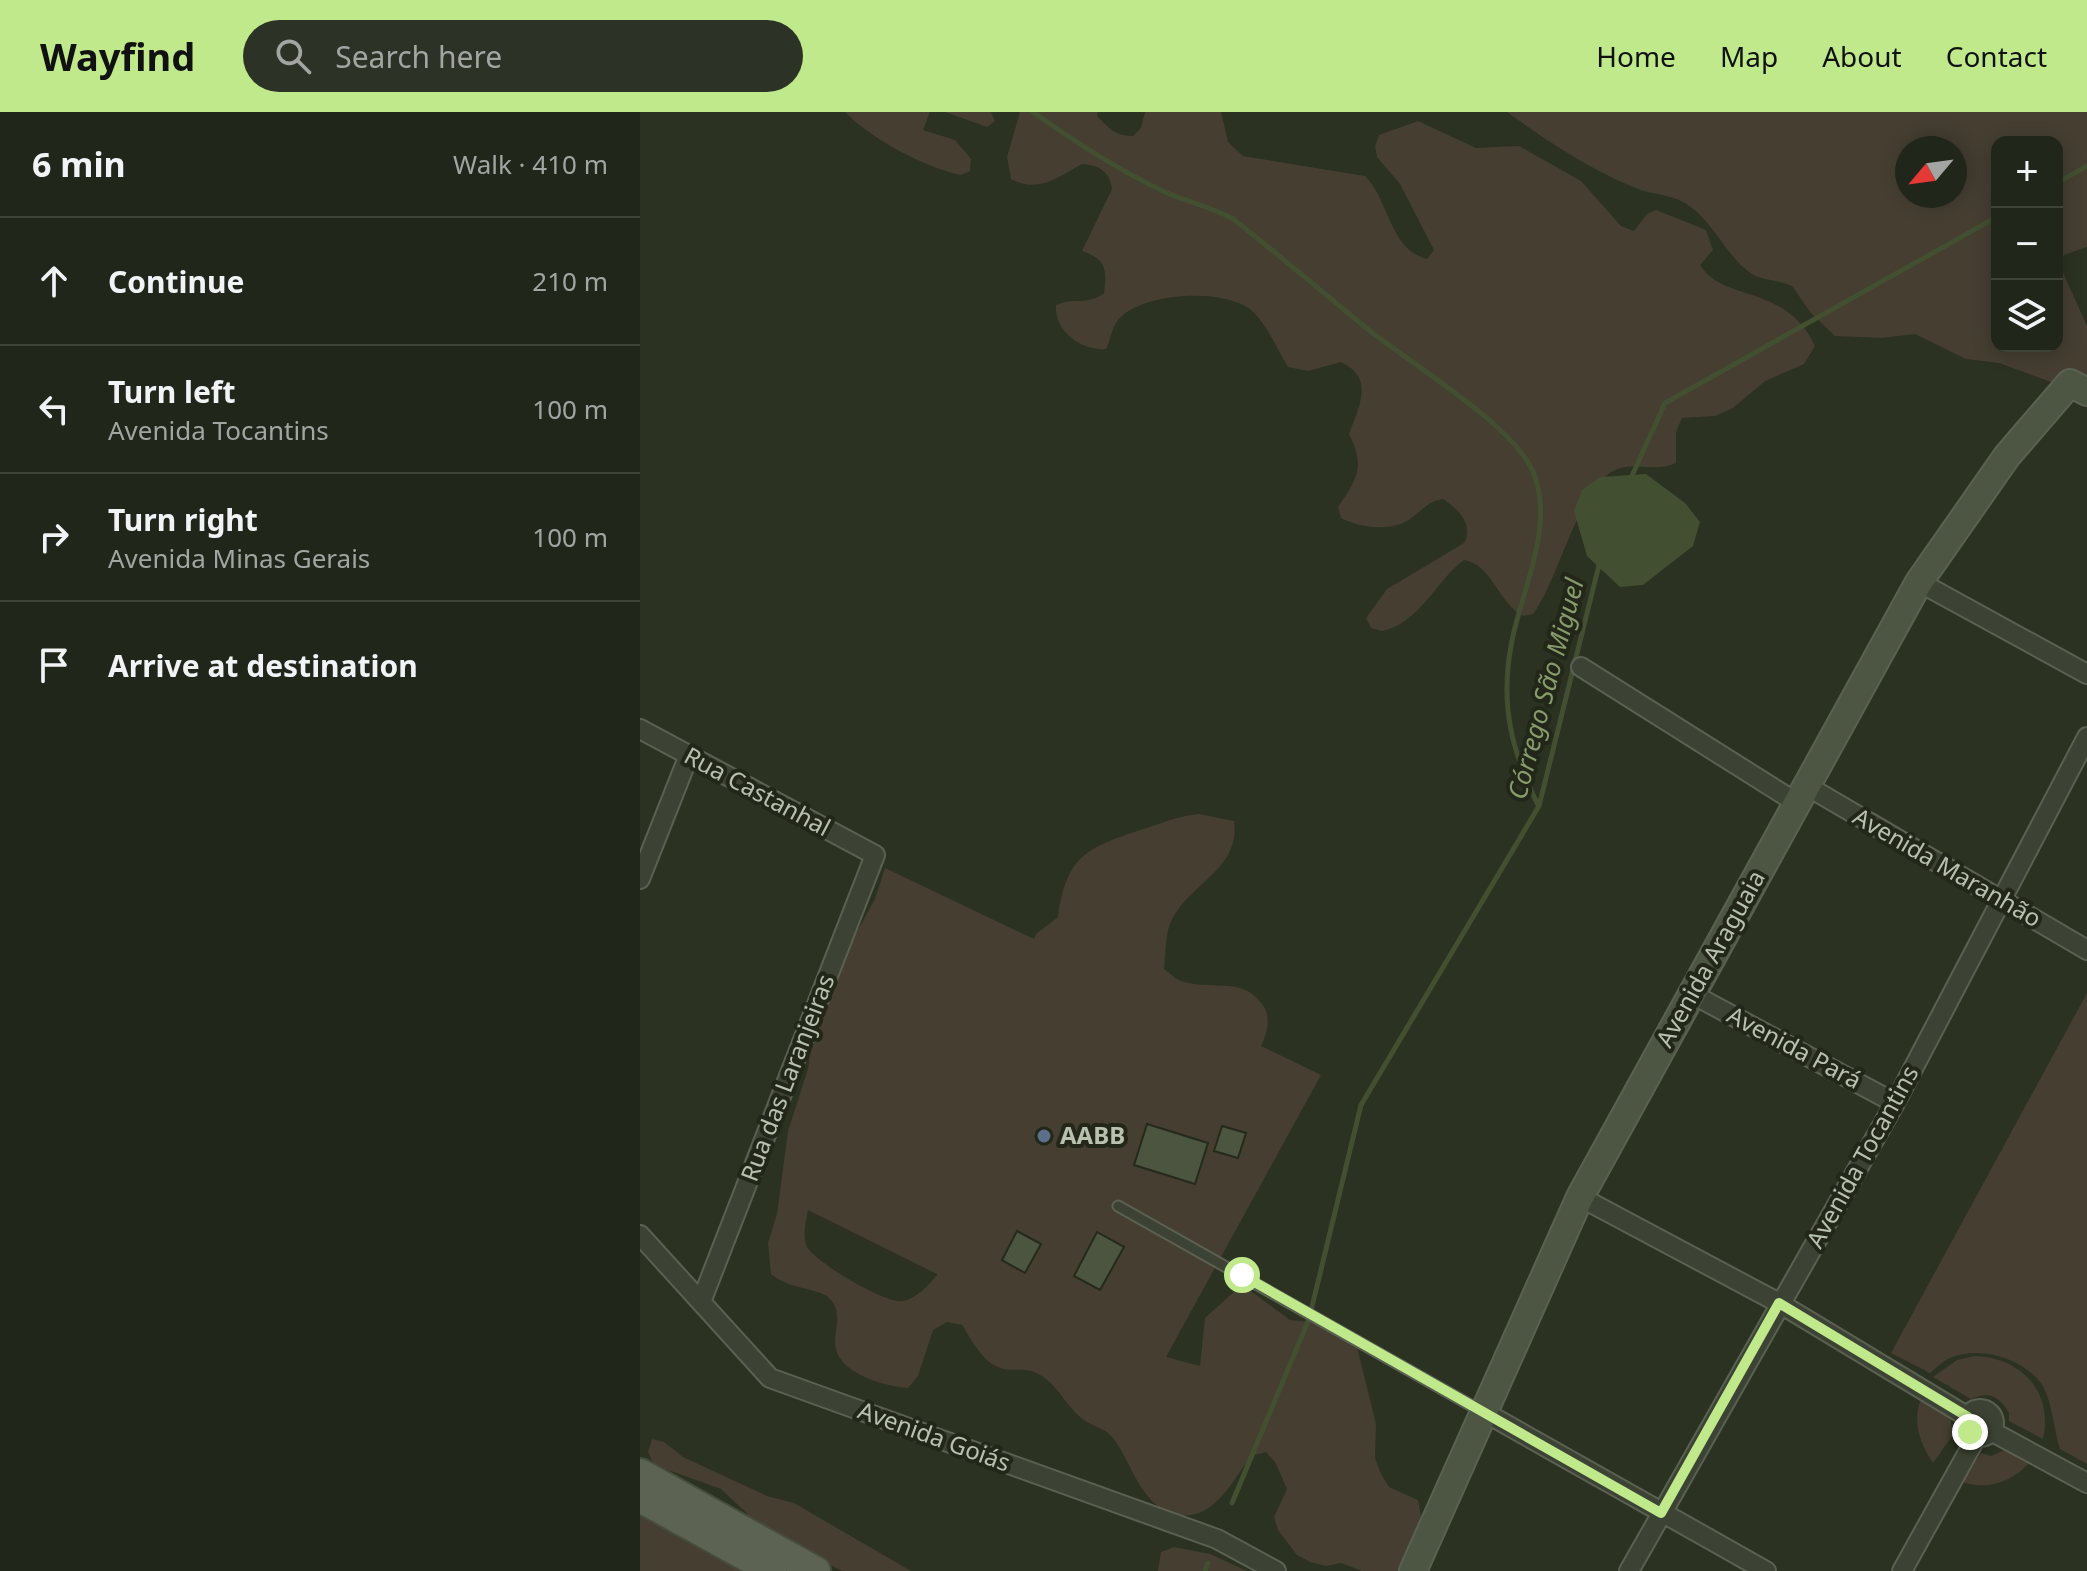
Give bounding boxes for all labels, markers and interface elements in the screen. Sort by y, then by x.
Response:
search box [243,20,803,92]
text: Wayfind [40,30,195,82]
icon: search [271,34,315,78]
text: Search here [335,36,502,77]
text: Home [1596,37,1676,75]
text: Map [1720,37,1778,75]
text: About [1822,37,1902,75]
text: Contact [1946,37,2047,75]
north arrow [1895,136,1967,208]
map controls [1991,136,2063,352]
button: + [1991,136,2063,208]
text: 6 min [32,141,126,187]
text: Walk · 410 m [453,146,608,182]
button: − [1991,208,2063,280]
icon: ahead [32,259,76,303]
text: Continue [108,261,244,302]
text: 210 m [532,263,608,299]
button: layers [1991,280,2063,352]
text: Turn left [108,371,236,412]
icon: left [32,387,76,431]
text: 100 m [532,391,608,427]
text: Avenida Tocantins [108,412,329,448]
text: Turn right [108,499,258,540]
icon: right [32,515,76,559]
text: 100 m [532,519,608,555]
text: Avenida Minas Gerais [108,540,370,576]
water label: Córrego São Miguel [1498,573,1592,803]
icon: arrive [32,643,76,687]
text: Arrive at destination [108,645,418,686]
street label: Rua Castanhal [679,738,837,843]
street label: Avenida Maranhão [1848,799,2048,934]
street label: Avenida Araguaia [1647,864,1772,1053]
street label: Rua das Laranjeiras [732,969,841,1186]
street label: Avenida Pará [1722,997,1868,1096]
street label: Avenida Tocantins [1798,1059,1926,1253]
place label: AABB [1060,1118,1125,1151]
marker: AABB [1035,1127,1053,1145]
route start [1224,1257,1260,1293]
street label: Avenida Goiás [854,1393,1015,1478]
route end [1952,1414,1988,1450]

